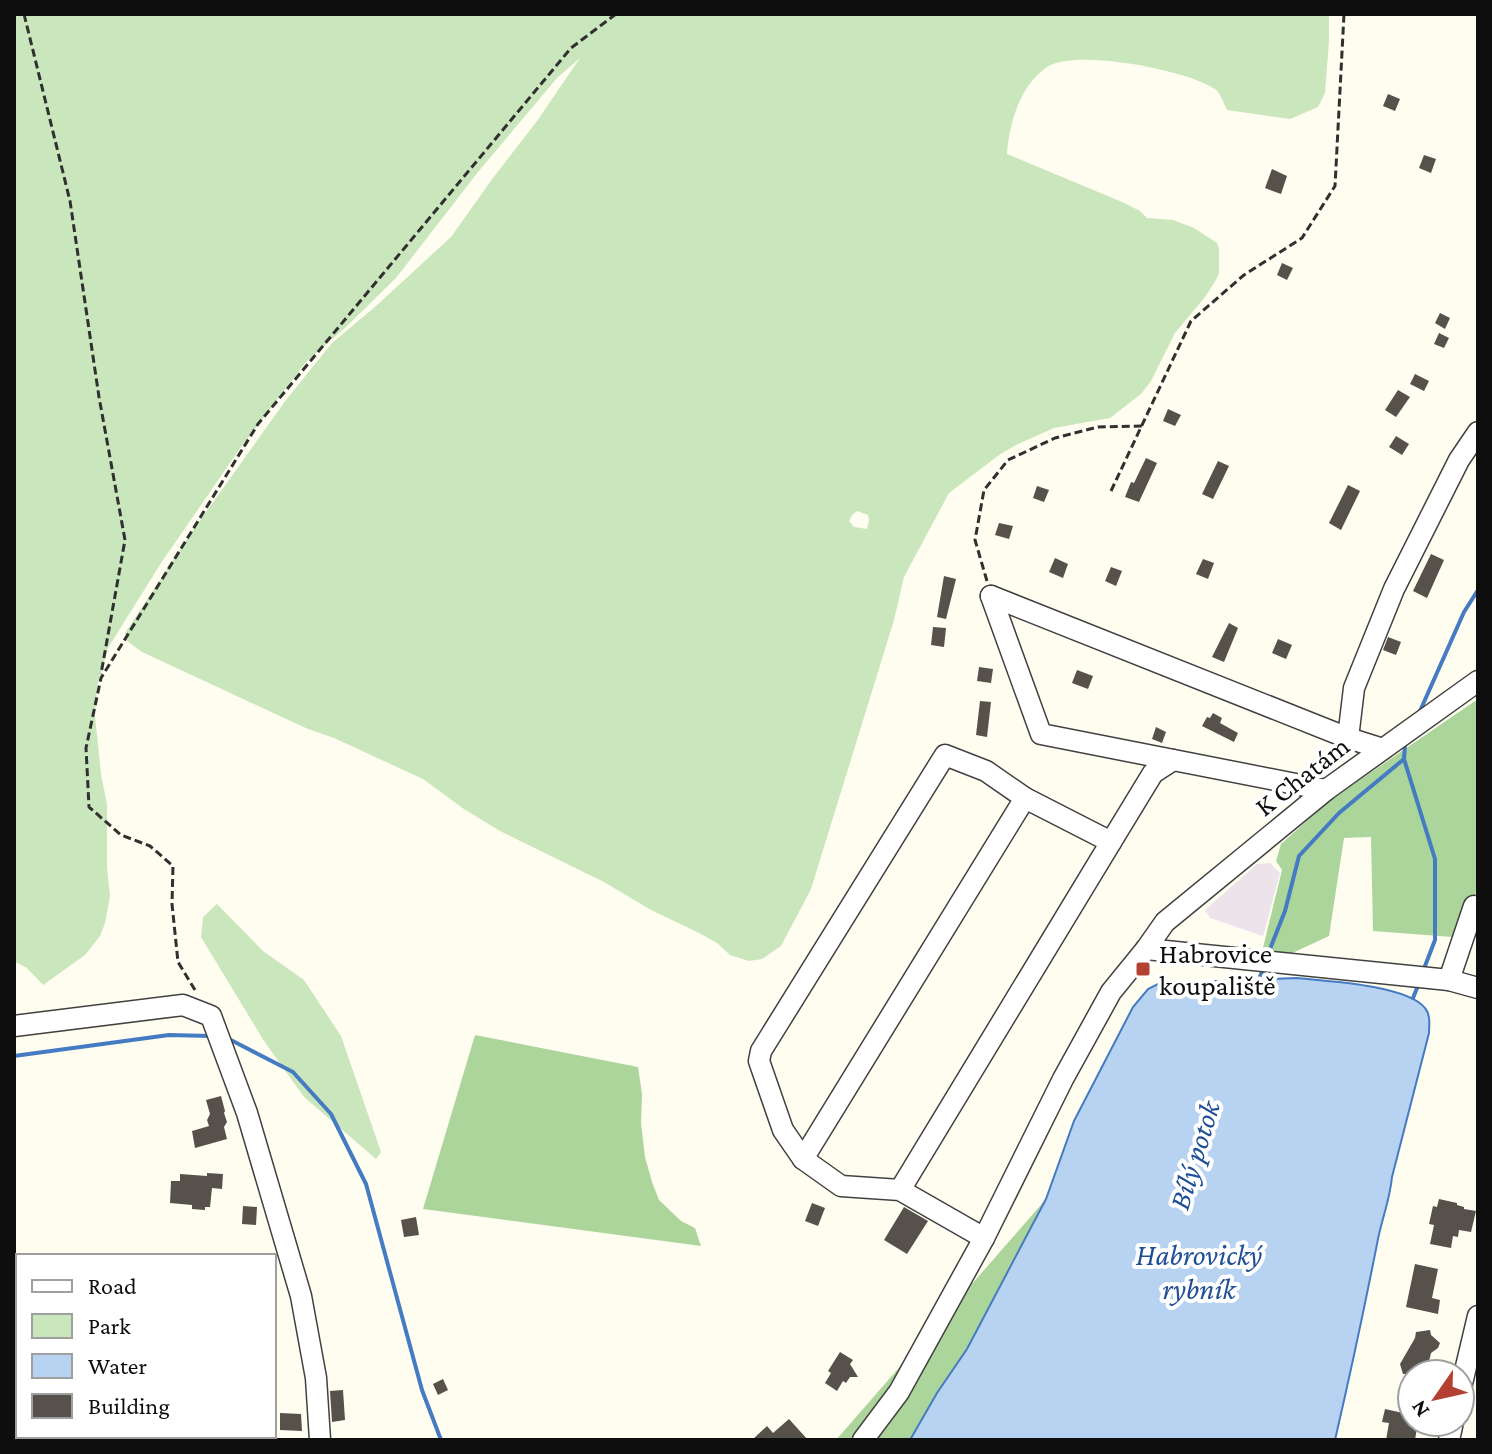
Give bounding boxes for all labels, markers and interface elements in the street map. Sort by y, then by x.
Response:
street label: K Chatám [1249,730,1355,822]
place label: Habrovice koupaliště [1159,938,1276,1001]
marker: Habrovice koupaliště [1134,960,1152,978]
water label: Bílý potok [1162,1095,1228,1214]
water label: Habrovický rybník [1136,1238,1264,1306]
legend [16,1254,276,1438]
text: Road [88,1272,137,1299]
text: Park [88,1312,131,1339]
text: Water [88,1352,147,1379]
north arrow [1396,1358,1476,1438]
text: Building [88,1392,170,1419]
text: N [1405,1396,1434,1422]

